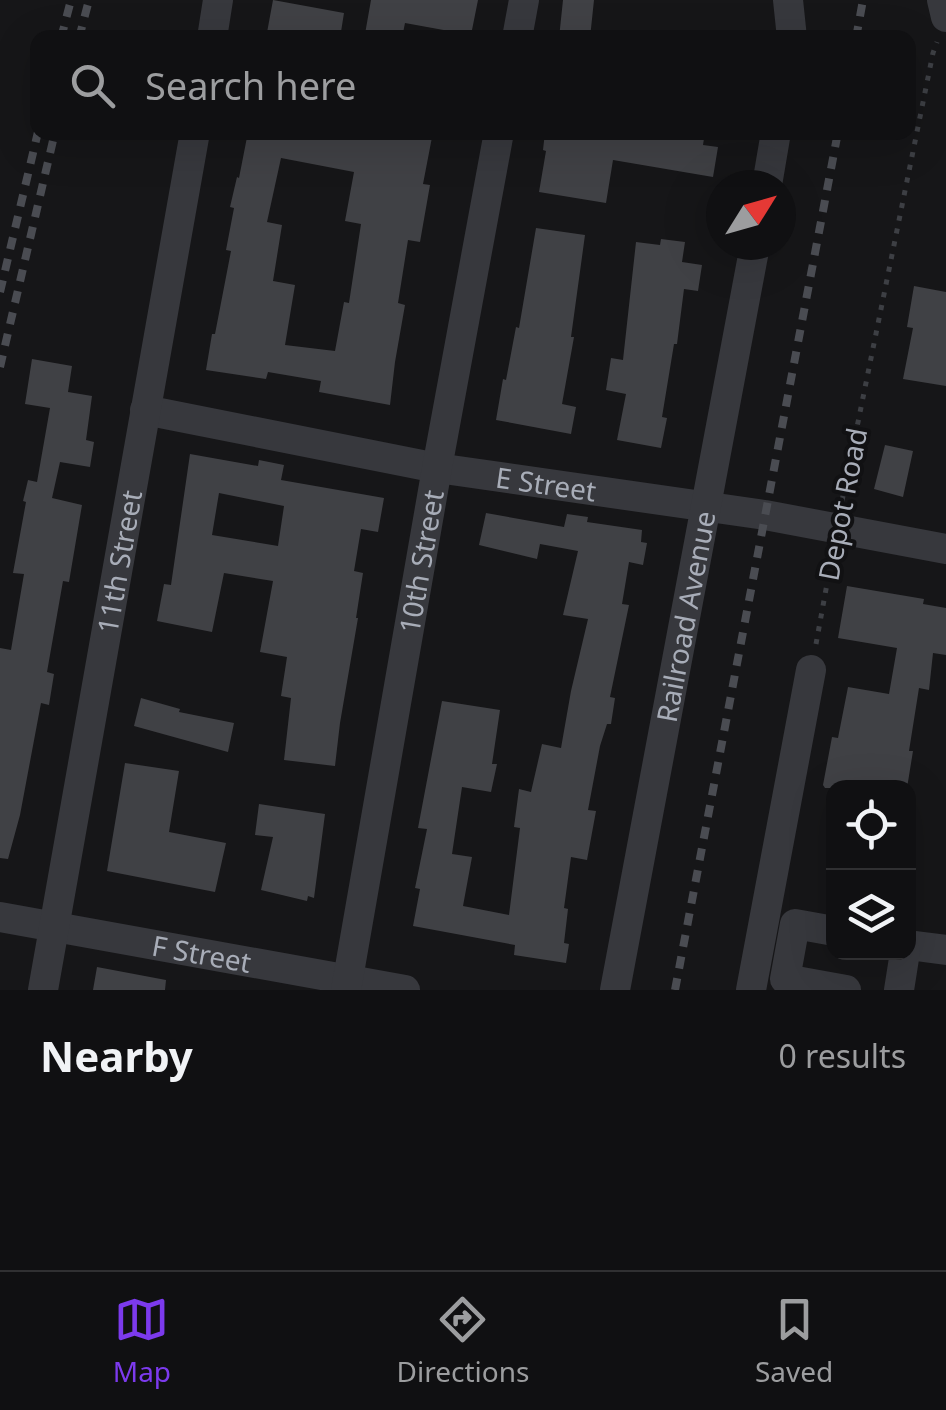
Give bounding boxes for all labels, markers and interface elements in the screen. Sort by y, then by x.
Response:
search box [30,30,916,140]
icon: search [65,58,120,113]
text: Search here [145,59,356,111]
north arrow [706,170,796,260]
street label: Depot Road [809,424,875,584]
street label: E Street [493,458,599,510]
street label: 11th Street [88,487,150,636]
street label: 10th Street [390,487,452,636]
street label: Railroad Avenue [647,508,724,725]
map controls [826,780,916,960]
button: locate [826,780,916,870]
button: layers [826,870,916,960]
street label: F Street [149,926,254,981]
text: Nearby [40,1027,193,1084]
text: 0 results [779,1034,906,1077]
tab: Map [113,1292,171,1390]
tab: Directions [397,1292,529,1390]
tab: Saved [755,1292,833,1390]

